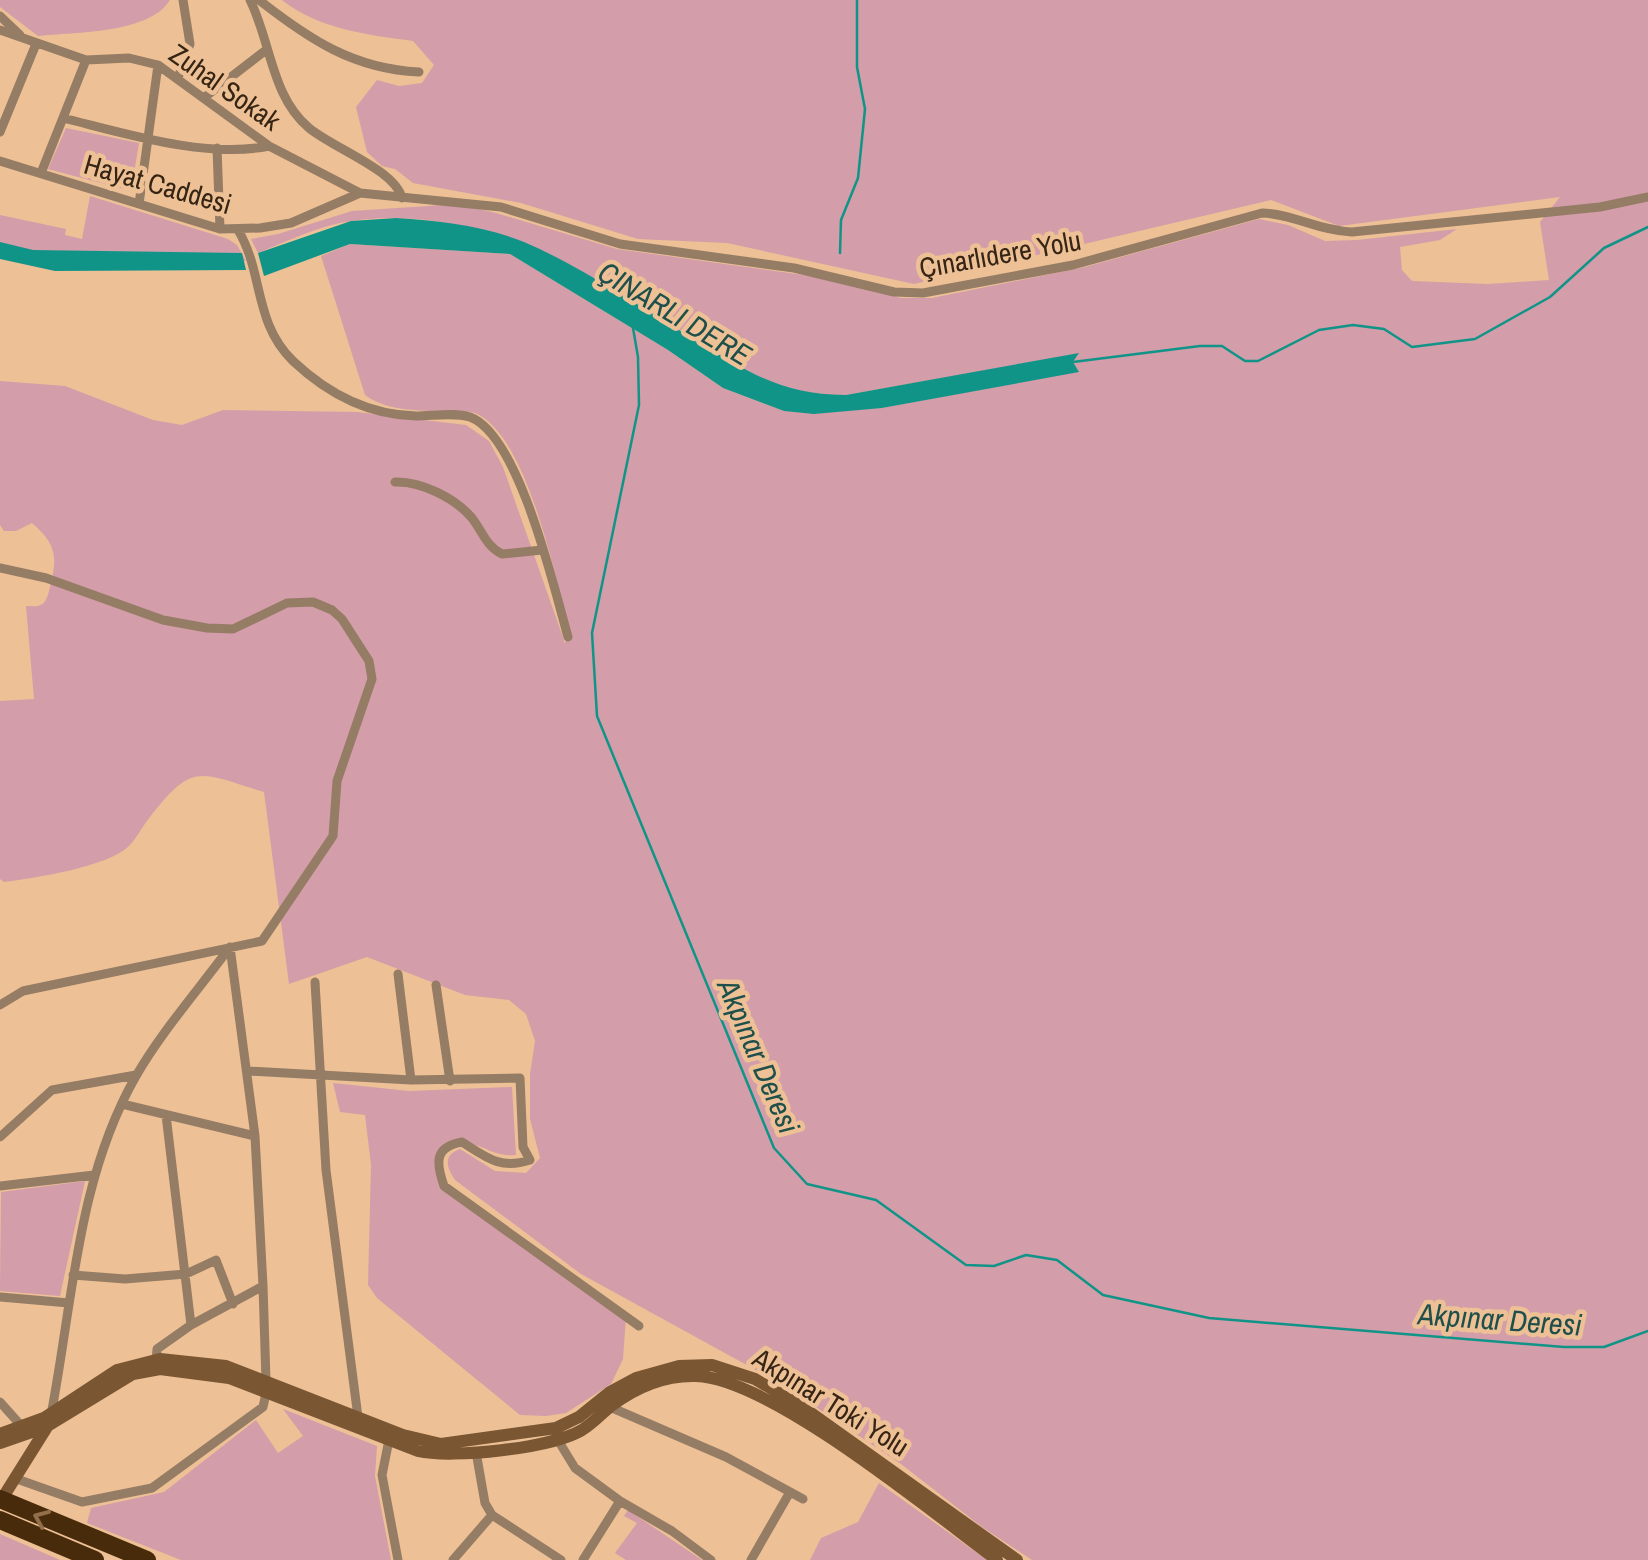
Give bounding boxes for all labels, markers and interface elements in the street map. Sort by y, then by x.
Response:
street label: Zuhal Sokak [162,35,289,139]
street label: Hayat Caddesi [80,145,236,223]
street label: Çınarlıdere Yolu [916,221,1084,287]
water label: ÇINARLI DERE [591,252,760,375]
water label: Akpınar Deresi [708,971,810,1139]
water label: Akpınar Deresi [1415,1293,1583,1345]
street label: Akpınar Toki Yolu [745,1338,916,1465]
one-way arrow [33,1510,51,1530]

